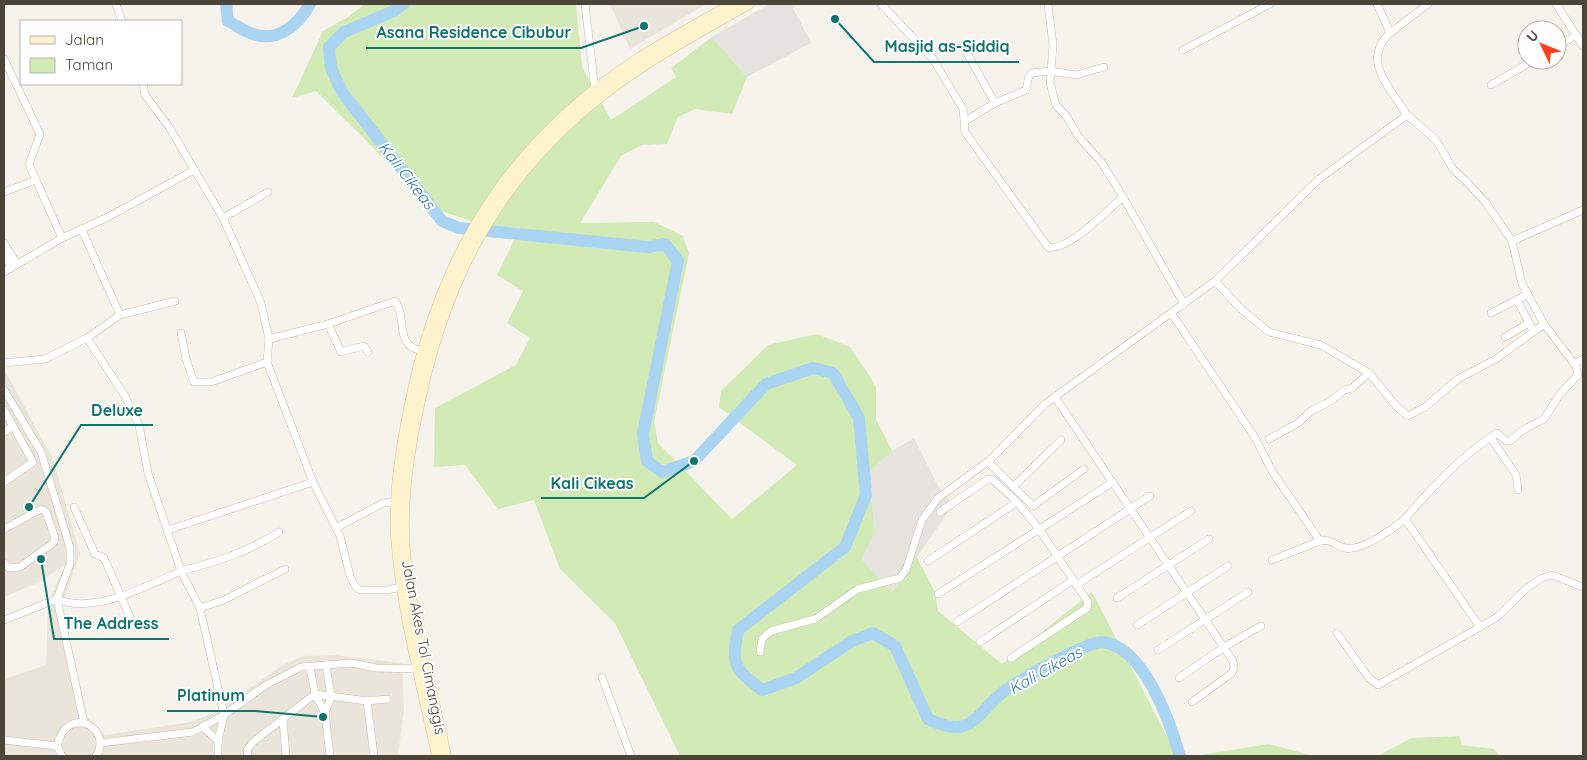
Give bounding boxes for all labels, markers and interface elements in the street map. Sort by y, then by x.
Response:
callout: Asana Residence Cibubur [366,17,581,48]
legend [20,20,182,85]
north arrow [1517,20,1567,70]
text: Asana Residence Cibubur [377,22,572,42]
text: U [1523,26,1542,46]
text: Jalan [65,30,104,49]
callout: Masjid as-Siddiq [874,31,1019,62]
text: Masjid as-Siddiq [885,36,1009,56]
text: Taman [65,55,113,74]
water label: Kali Cikeas [374,137,441,214]
callout: Deluxe [81,394,153,425]
text: Deluxe [91,400,143,420]
callout: Kali Cikeas [541,467,644,498]
text: Kali Cikeas [551,473,634,493]
street label: Jalan Akes Tol Cimanggis [398,558,450,736]
callout: The Address [54,608,169,639]
text: The Address [63,613,159,633]
water label: Kali Cikeas [1005,641,1086,698]
callout: Platinum [167,680,255,711]
text: Platinum [177,685,245,705]

